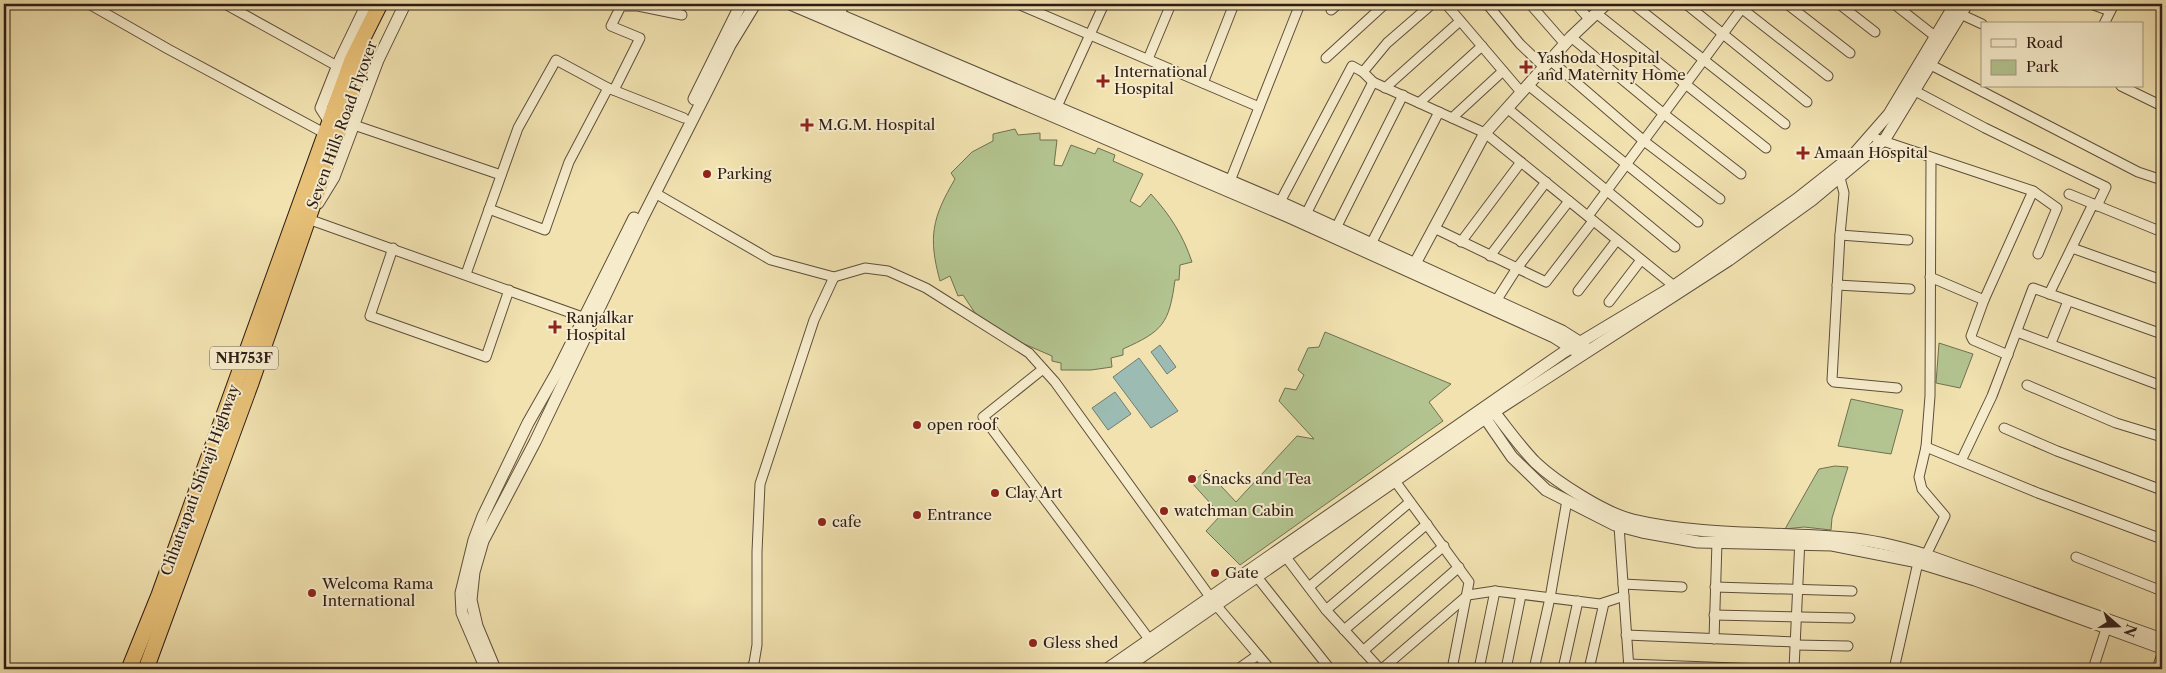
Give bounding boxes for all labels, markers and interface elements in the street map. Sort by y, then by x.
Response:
legend [1981,22,2144,88]
text: Road [2026,33,2063,52]
street label: Seven Hills Road Flyover [302,37,381,212]
place label: Yashoda Hospital and Maternity Home [1536,48,1686,84]
text: Park [2026,57,2060,76]
marker: Yashoda Hospital and Maternity Home [1519,60,1533,74]
place label: International Hospital [1114,62,1208,98]
marker: International Hospital [1096,74,1110,88]
place label: M.G.M. Hospital [818,115,936,134]
marker: M.G.M. Hospital [800,118,814,132]
place label: Amaan Hospital [1813,143,1929,162]
marker: Amaan Hospital [1796,146,1810,160]
place label: Parking [717,164,772,183]
marker: Parking [701,168,713,180]
place label: Ranjalkar Hospital [566,308,634,344]
marker: Ranjalkar Hospital [548,320,562,334]
road number: NH753F [210,346,278,369]
street label: Chhatrapati Shivaji Highway [156,381,243,578]
place label: open roof [927,415,999,434]
marker: open roof [911,419,923,431]
place label: Snacks and Tea [1202,469,1312,488]
marker: Snacks and Tea [1186,473,1198,485]
place label: Clay Art [1005,483,1063,502]
marker: Clay Art [989,487,1001,499]
place label: watchman Cabin [1173,501,1295,520]
place label: Entrance [927,505,992,524]
marker: watchman Cabin [1158,505,1170,517]
marker: Entrance [911,509,923,521]
place label: cafe [832,512,861,531]
marker: cafe [816,516,828,528]
place label: Gate [1225,563,1259,582]
marker: Gate [1209,567,1221,579]
place label: Welcoma Rama International [321,574,434,610]
marker: Welcoma Rama International [306,587,318,599]
north arrow [2094,600,2144,650]
text: N [2120,622,2141,639]
place label: Gless shed [1043,633,1118,652]
marker: Gless shed [1027,637,1039,649]

